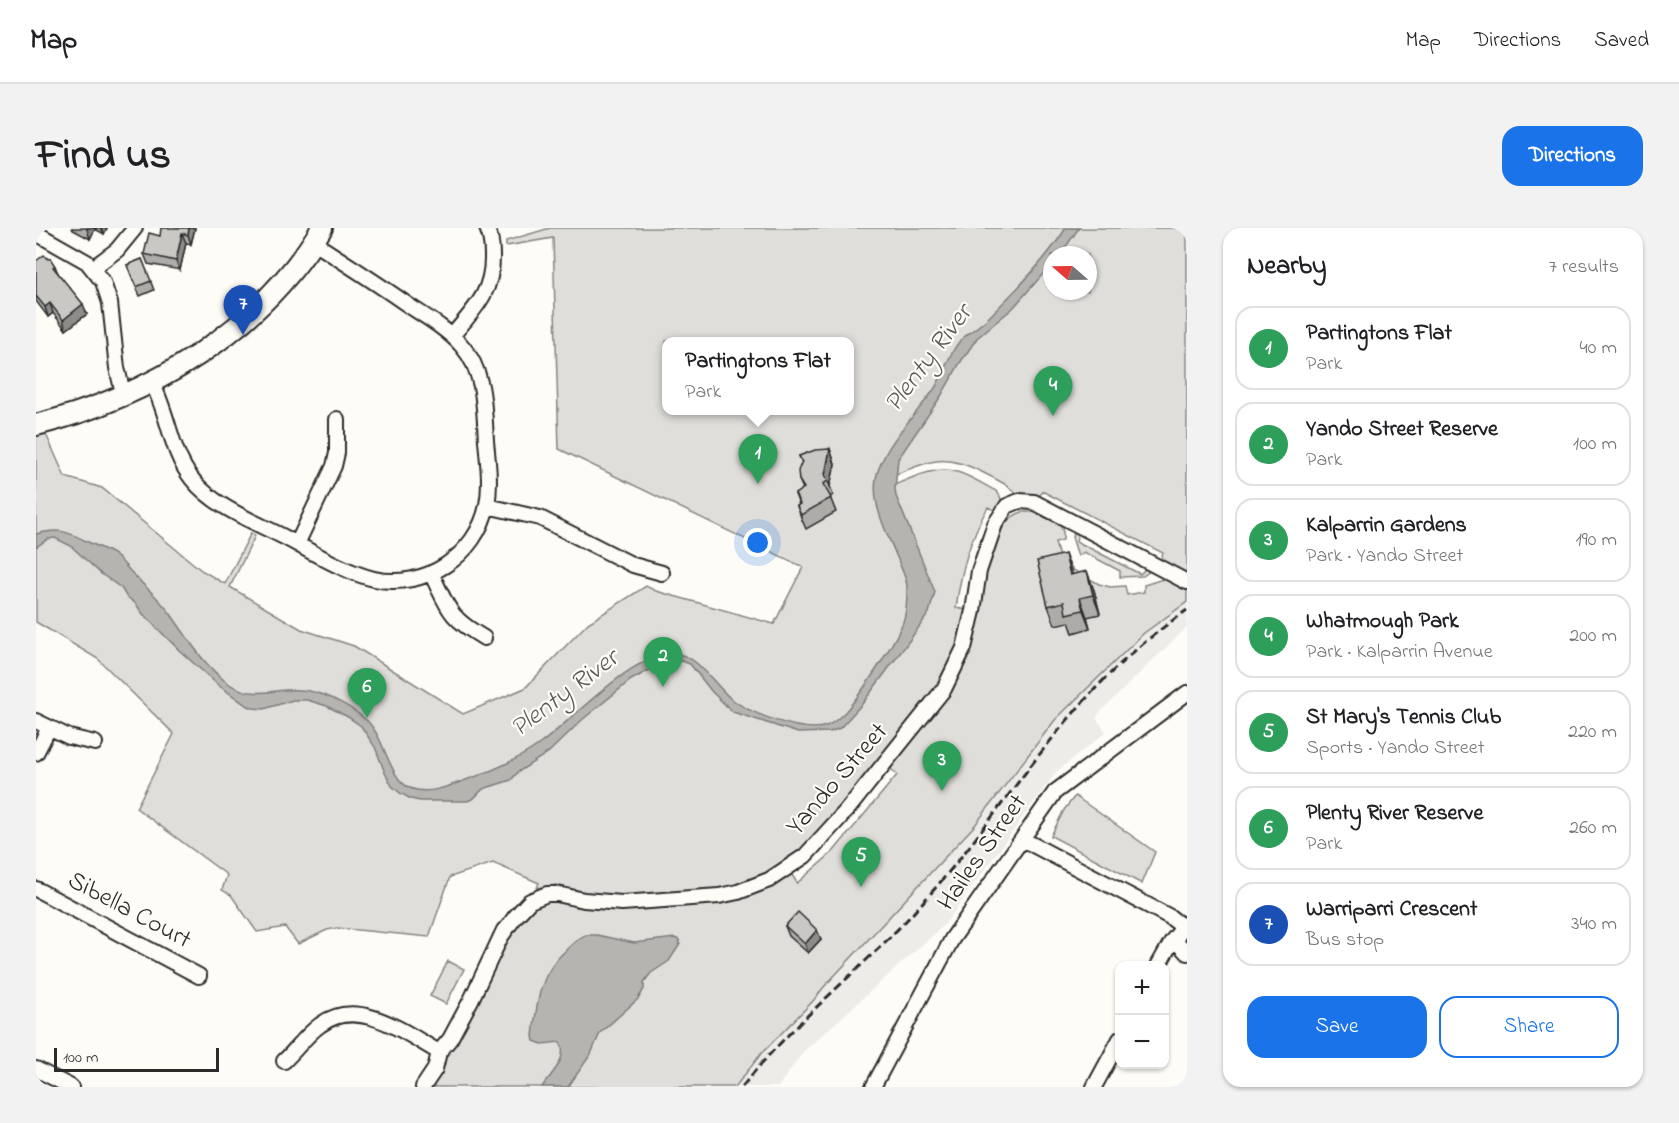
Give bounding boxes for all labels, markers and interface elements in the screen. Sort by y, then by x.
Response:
text: Map [30,21,77,62]
text: Map [1405,26,1441,56]
text: Directions [1474,26,1561,56]
text: Saved [1594,26,1649,56]
text: Find us [36,126,171,187]
button: Directions [1502,126,1643,186]
north arrow [1043,246,1097,300]
text: Nearby [1247,248,1326,286]
text: 7 results [1549,253,1619,282]
pin: 7 [224,285,262,335]
water label: Plenty River [875,294,985,421]
text: Partingtons Flat [1306,318,1452,350]
text: 1 [1265,334,1272,363]
text: 40 m [1580,334,1617,363]
popup [662,337,854,415]
text: Partingtons Flat [685,346,831,378]
text: Park [1306,350,1342,379]
pin: 4 [1034,366,1072,416]
text: Park [685,378,721,407]
text: Yando Street Reserve [1306,414,1498,446]
text: 2 [1264,430,1273,459]
text: 100 m [1573,430,1617,459]
pin: 1 [738,434,778,484]
text: Park [1306,446,1342,475]
text: Kalparrin Gardens [1306,510,1467,542]
text: 3 [1264,526,1273,555]
text: 190 m [1575,526,1617,555]
your location [743,528,772,557]
text: Park · Yando Street [1306,542,1463,571]
text: Whatmough Park [1306,606,1459,638]
text: 4 [1264,622,1273,651]
text: 200 m [1569,622,1617,651]
water label: Plenty River [503,638,630,748]
pin: 2 [644,638,682,687]
text: Park · Kalparrin Avenue [1306,638,1493,667]
pin: 6 [348,668,386,718]
text: St Mary's Tennis Club [1306,702,1501,734]
street label: Yando Street [778,715,898,845]
text: 5 [1263,718,1274,747]
text: 220 m [1568,718,1617,747]
text: Sports · Yando Street [1306,734,1484,763]
pin: 3 [922,742,962,791]
street label: Hailes Street [929,787,1037,919]
text: Plenty River Reserve [1306,798,1483,830]
text: 6 [1264,814,1273,843]
text: 260 m [1569,814,1617,843]
text: Park [1306,830,1342,859]
pin: 5 [842,838,880,887]
street label: Sibella Court [60,862,198,960]
text: Warriparri Crescent [1306,894,1477,926]
text: 7 [1264,910,1273,939]
text: 340 m [1571,910,1617,939]
text: Bus stop [1306,926,1384,955]
map controls [1115,961,1169,1069]
button: + [1115,961,1169,1015]
button: Save [1247,996,1427,1058]
button: Share [1439,996,1619,1058]
button: − [1115,1015,1169,1069]
scale bar [54,1045,219,1072]
text: 100 m [63,1046,98,1070]

